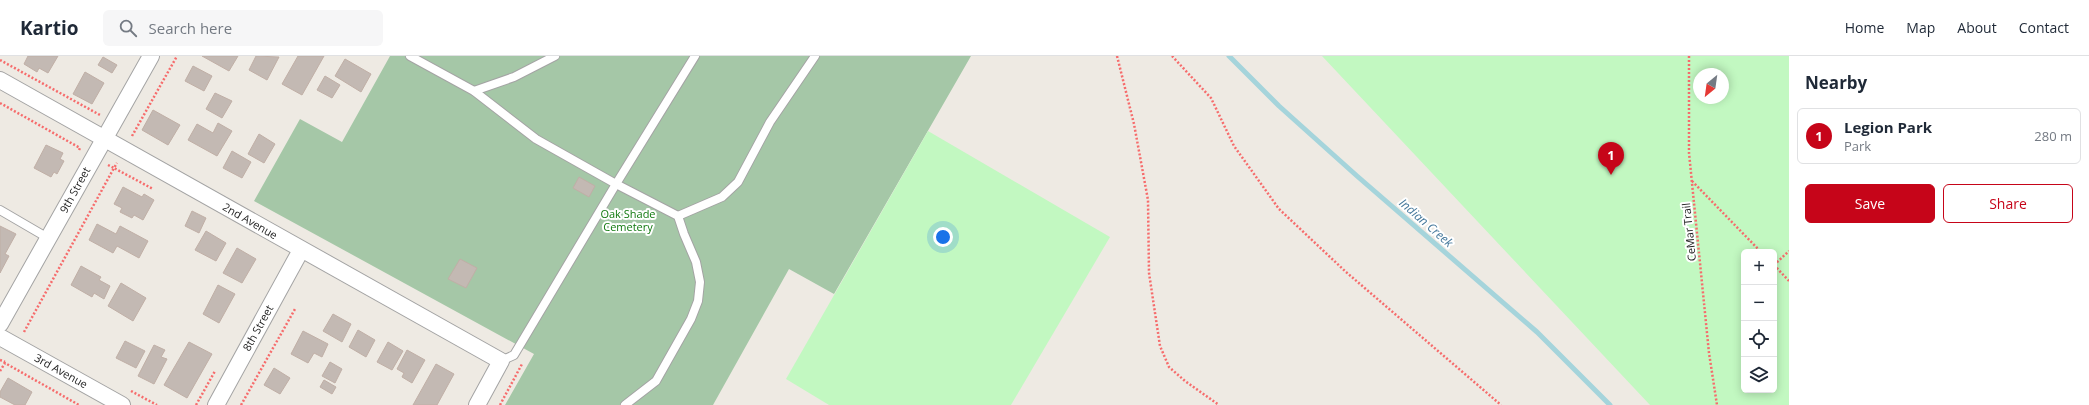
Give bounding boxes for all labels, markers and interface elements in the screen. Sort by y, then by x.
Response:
search box [103,10,383,46]
text: Kartio [20,15,79,41]
icon: search [117,17,139,39]
text: Search here [149,18,232,38]
text: Home [1845,18,1884,37]
text: Map [1906,18,1935,37]
text: About [1957,18,1997,37]
text: Contact [2019,18,2069,37]
north arrow [1693,68,1729,104]
text: Nearby [1805,71,1867,94]
text: Legion Park [1844,117,1932,137]
text: 1 [1815,127,1823,145]
text: 280 m [2034,127,2072,145]
text: Park [1844,137,1871,155]
pin: 1 [1598,142,1624,175]
street label: 9th Street [56,164,93,215]
button: Save [1805,184,1935,223]
button: Share [1943,184,2073,223]
water label: Indian Creek [1396,194,1458,252]
street label: 2nd Avenue [220,199,280,242]
street label: CeMar Trail [1678,202,1699,262]
park label: Oak Shade Cemetery [600,206,656,234]
your location [933,227,953,247]
map controls [1741,249,1777,393]
button: + [1741,249,1777,285]
button: − [1741,285,1777,321]
street label: 8th Street [239,302,276,353]
button: locate [1741,321,1777,357]
street label: 3rd Avenue [32,350,91,391]
button: layers [1741,357,1777,393]

